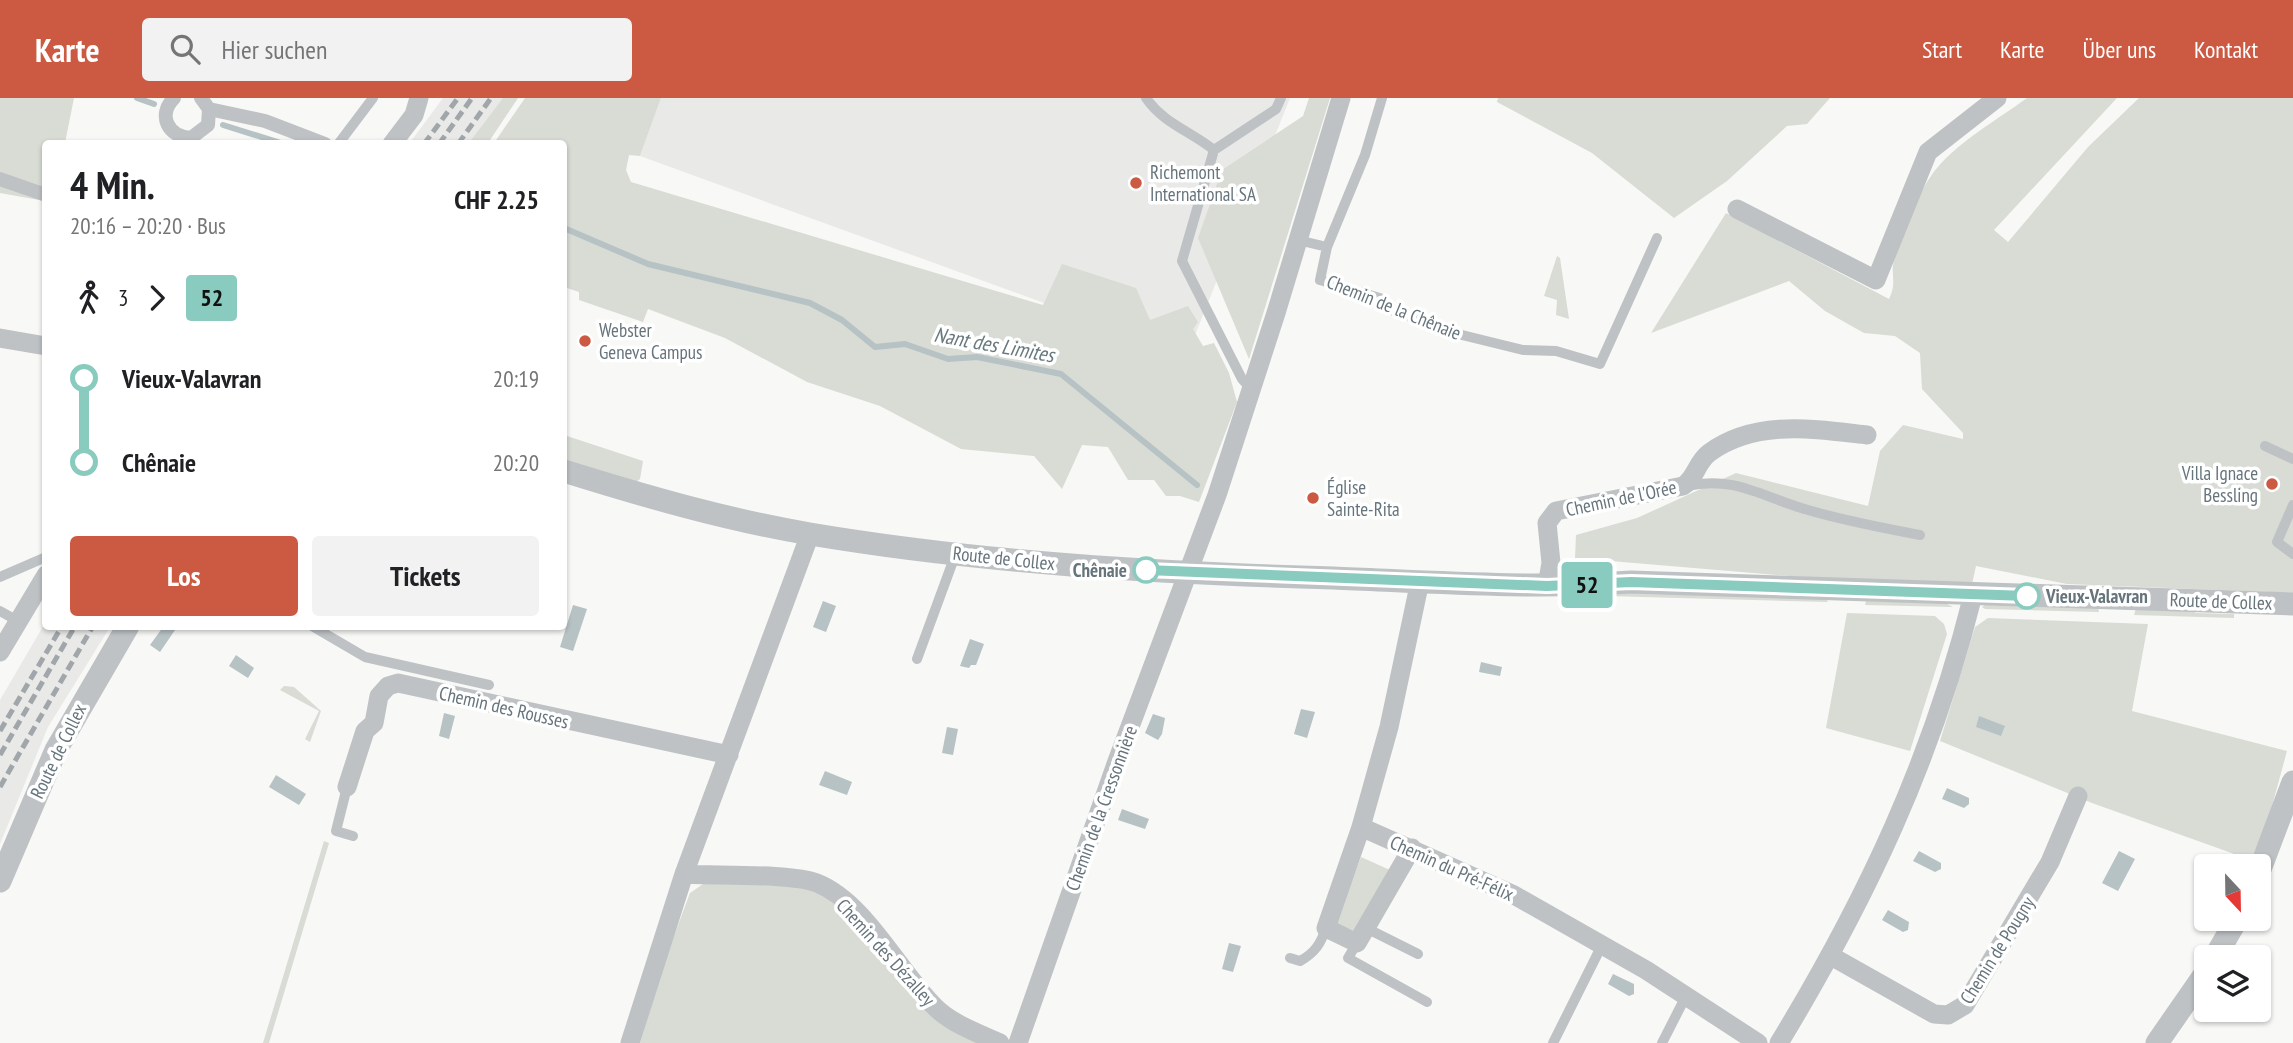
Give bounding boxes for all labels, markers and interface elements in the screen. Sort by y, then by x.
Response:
search box [142,18,632,81]
text: Karte [35,28,100,71]
icon: search [166,30,204,68]
text: Hier suchen [222,33,327,66]
text: Start [1922,34,1962,65]
text: Karte [2000,34,2045,65]
text: Über uns [2083,34,2156,65]
text: Kontakt [2194,34,2258,65]
text: 4 Min. [70,160,155,209]
place label: Richemont International SA [1150,160,1256,206]
marker: Richemont International SA [1128,175,1144,191]
text: CHF 2.25 [454,183,539,216]
text: 20:16 – 20:20 · Bus [70,211,226,240]
street label: Chemin de la Chênaie [1323,269,1465,345]
icon: walk [70,279,108,317]
icon: forward [138,279,176,317]
text: 52 [200,282,223,313]
text: 3 [118,283,128,312]
place label: Webster Geneva Campus [599,318,702,364]
water label: Nant des Limites [932,321,1058,369]
marker: Webster Geneva Campus [577,333,593,349]
text: Vieux-Valavran [122,362,261,395]
text: 20:19 [493,364,539,393]
text: Chênaie [122,446,196,479]
text: 20:20 [493,448,539,477]
place label: Villa Ignace Bessling [2181,461,2258,507]
place label: Église Sainte-Rita [1327,475,1400,521]
street label: Chemin de l'Orée [1564,475,1679,521]
marker: Villa Ignace Bessling [2264,476,2280,492]
marker: Église Sainte-Rita [1305,490,1321,506]
button: Los [70,536,298,616]
button: Tickets [312,536,539,616]
street label: Route de Collex [952,541,1056,575]
marker: Chênaie [1133,557,1159,583]
place label: Chênaie [1073,558,1127,582]
line badge: 52 [1556,562,1618,608]
text: 52 [1576,569,1598,600]
marker: Vieux-Valavran [2014,583,2040,609]
place label: Vieux-Valavran [2045,584,2148,608]
street label: Route de Collex [2169,587,2273,615]
street label: Chemin des Rousses [437,680,571,734]
street label: Route de Collex [25,700,91,802]
street label: Chemin de la Cressonnière [1060,722,1142,894]
street label: Chemin du Pré-Félix [1386,830,1518,906]
north arrow [2194,854,2272,931]
map controls [2194,854,2271,1022]
street label: Chemin de Pougny [1954,891,2040,1008]
street label: Chemin des Dézalley [832,893,941,1011]
button: layers [2194,945,2271,1022]

